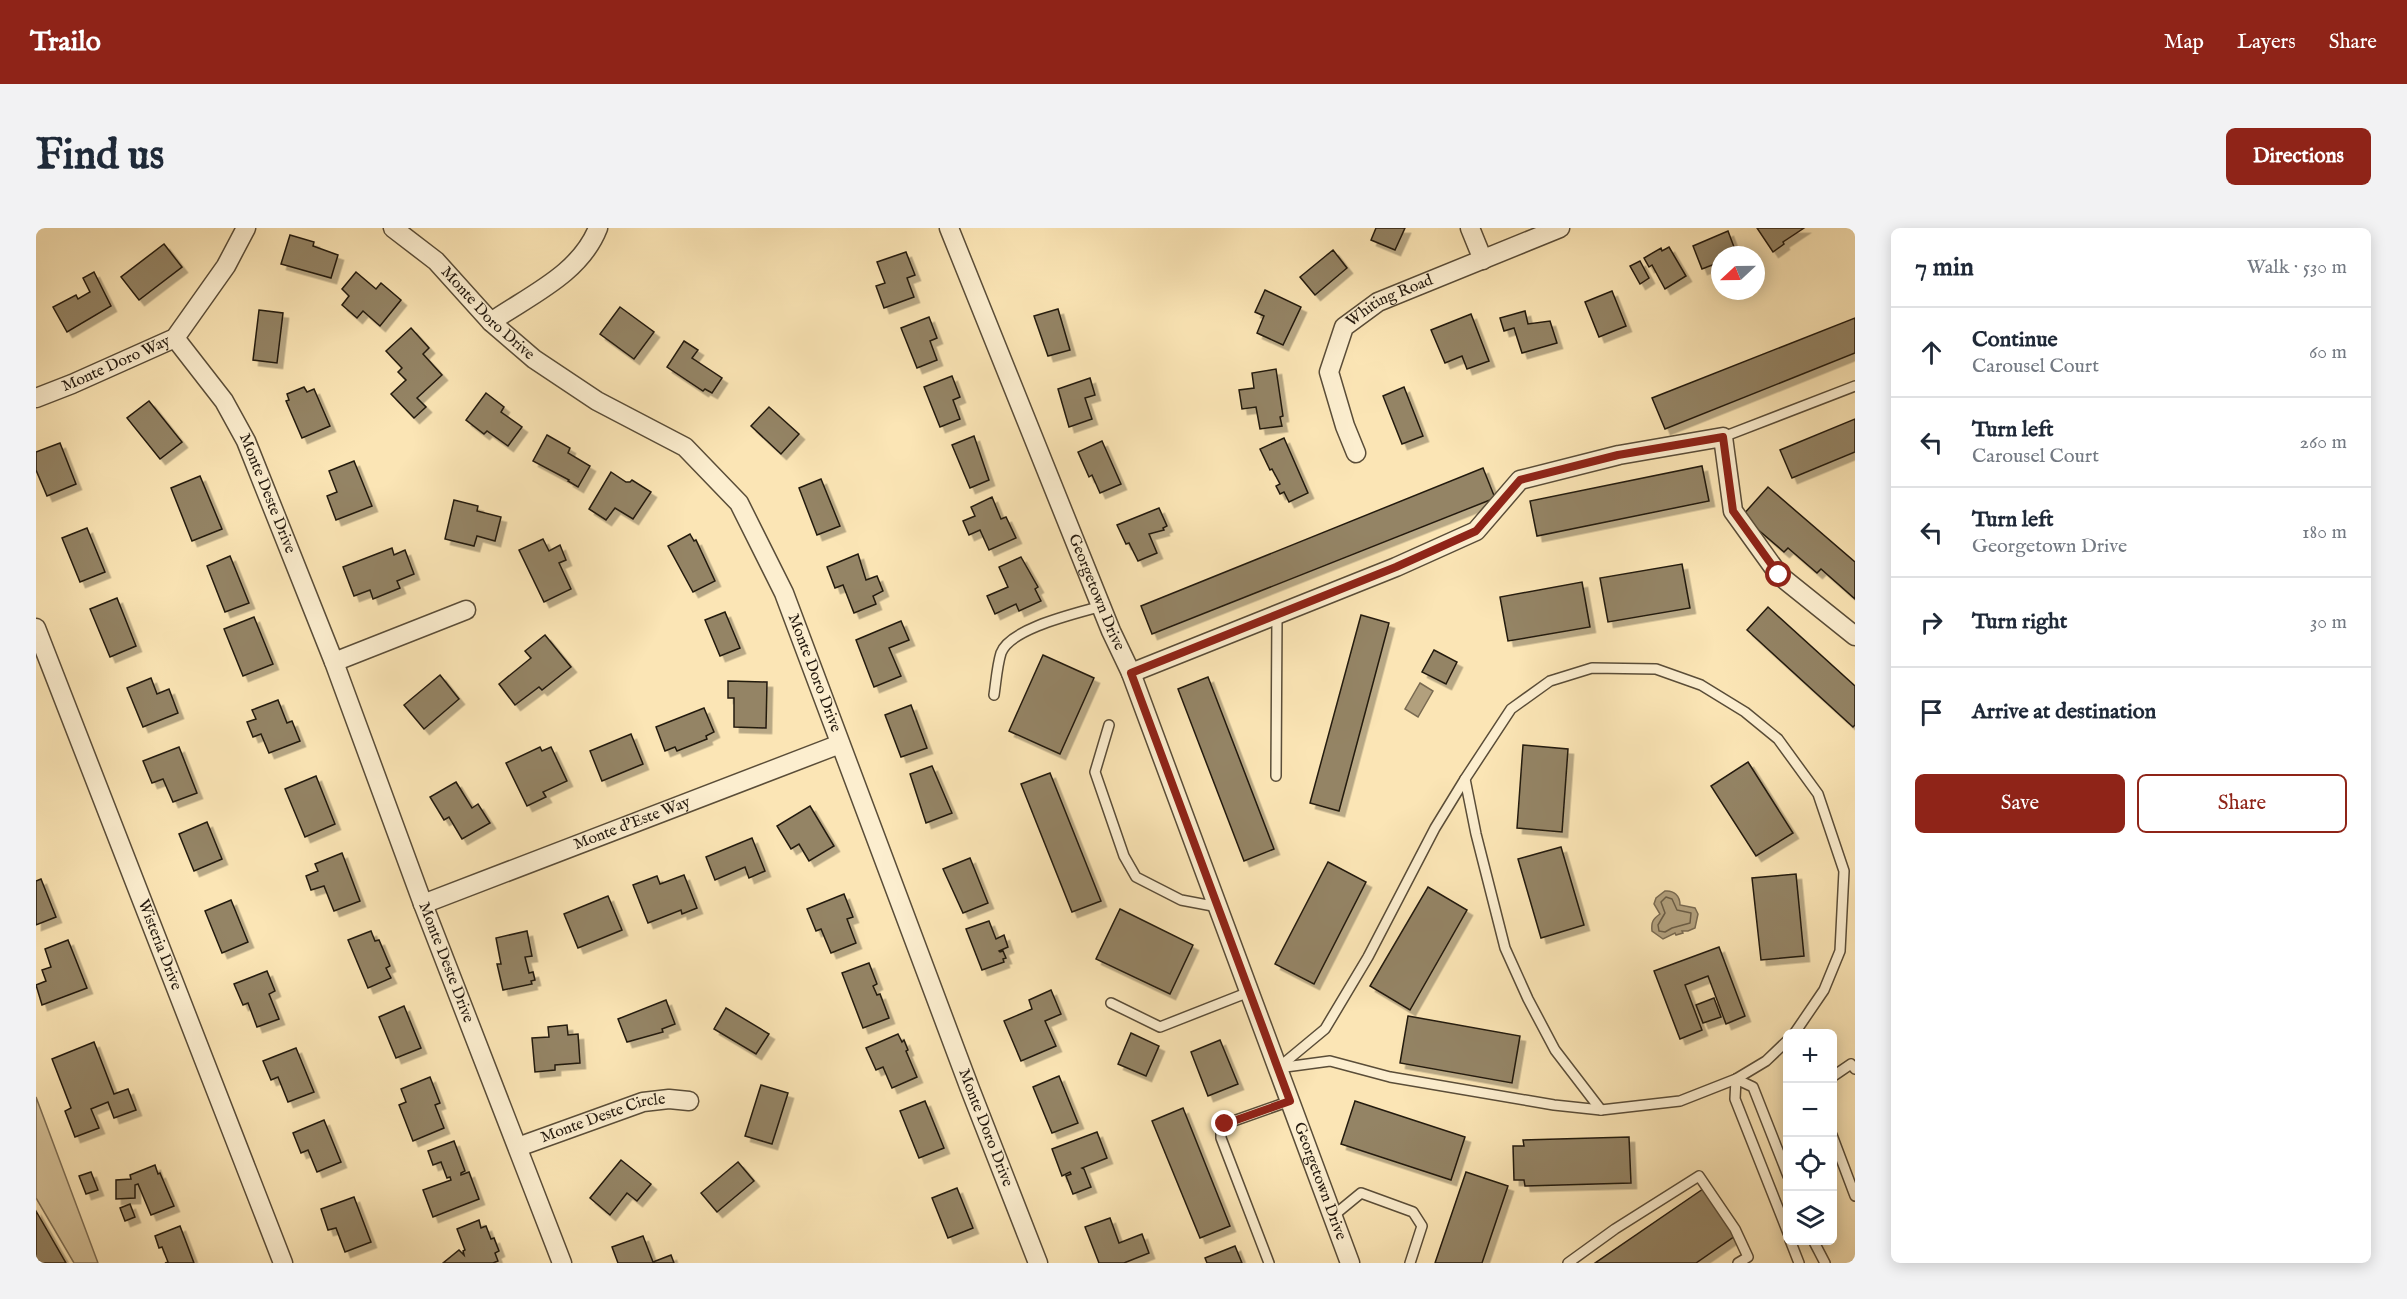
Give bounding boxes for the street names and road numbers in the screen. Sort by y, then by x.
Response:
street label: Monte Doro Drive [436,263,539,365]
street label: Whiting Road [1342,270,1436,332]
street label: Monte Doro Way [59,331,174,397]
street label: Monte Deste Drive [234,430,300,557]
street label: Georgetown Drive [1063,531,1129,654]
street label: Monte Doro Drive [783,611,845,735]
street label: Monte d'Este Way [571,792,693,855]
street label: Wisteria Drive [133,897,186,993]
street label: Monte Deste Drive [413,899,478,1026]
street label: Monte Doro Drive [953,1066,1017,1190]
street label: Monte Deste Circle [538,1089,666,1148]
street label: Georgetown Drive [1289,1120,1351,1243]

